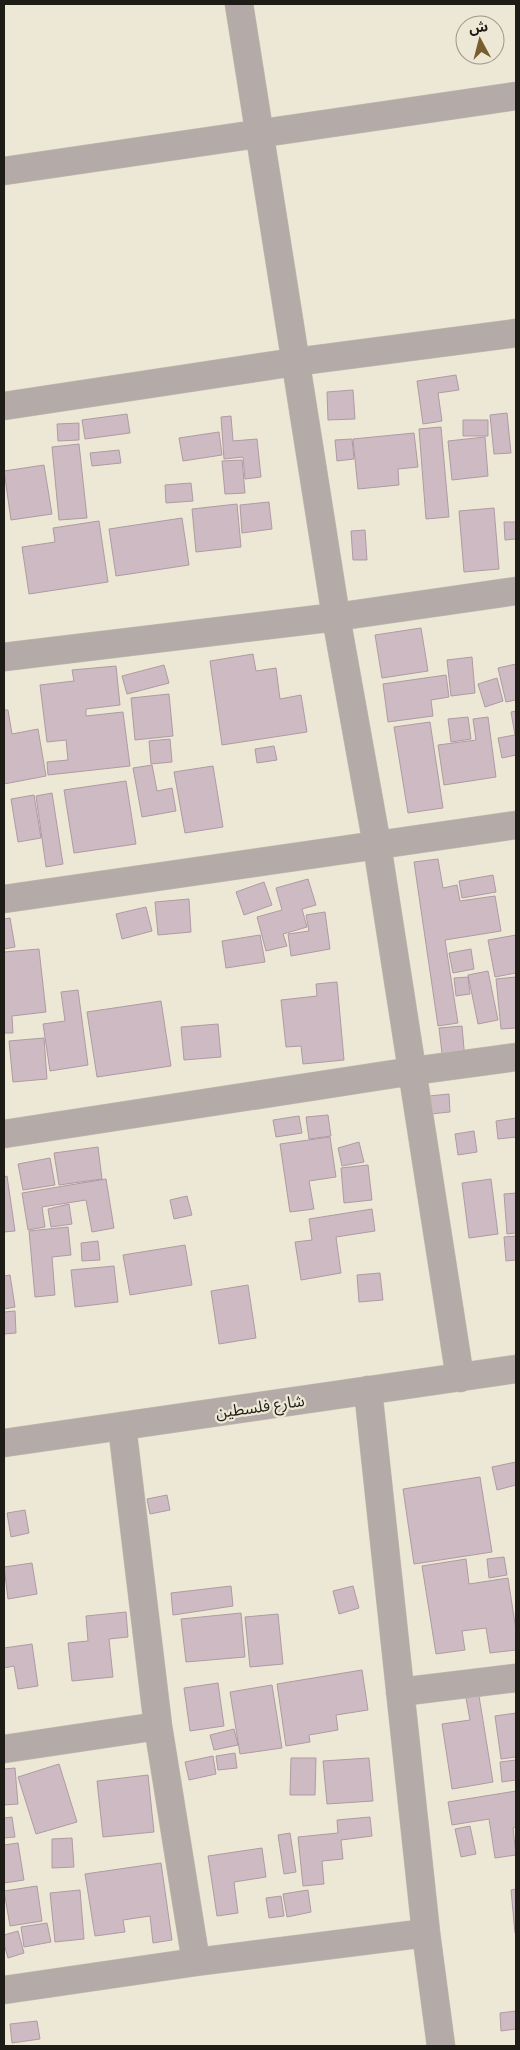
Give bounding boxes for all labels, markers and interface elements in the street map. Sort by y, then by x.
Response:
north arrow [455,15,505,65]
text: ش [468,19,489,38]
street label: شارع فلسطين [215,1392,306,1425]

